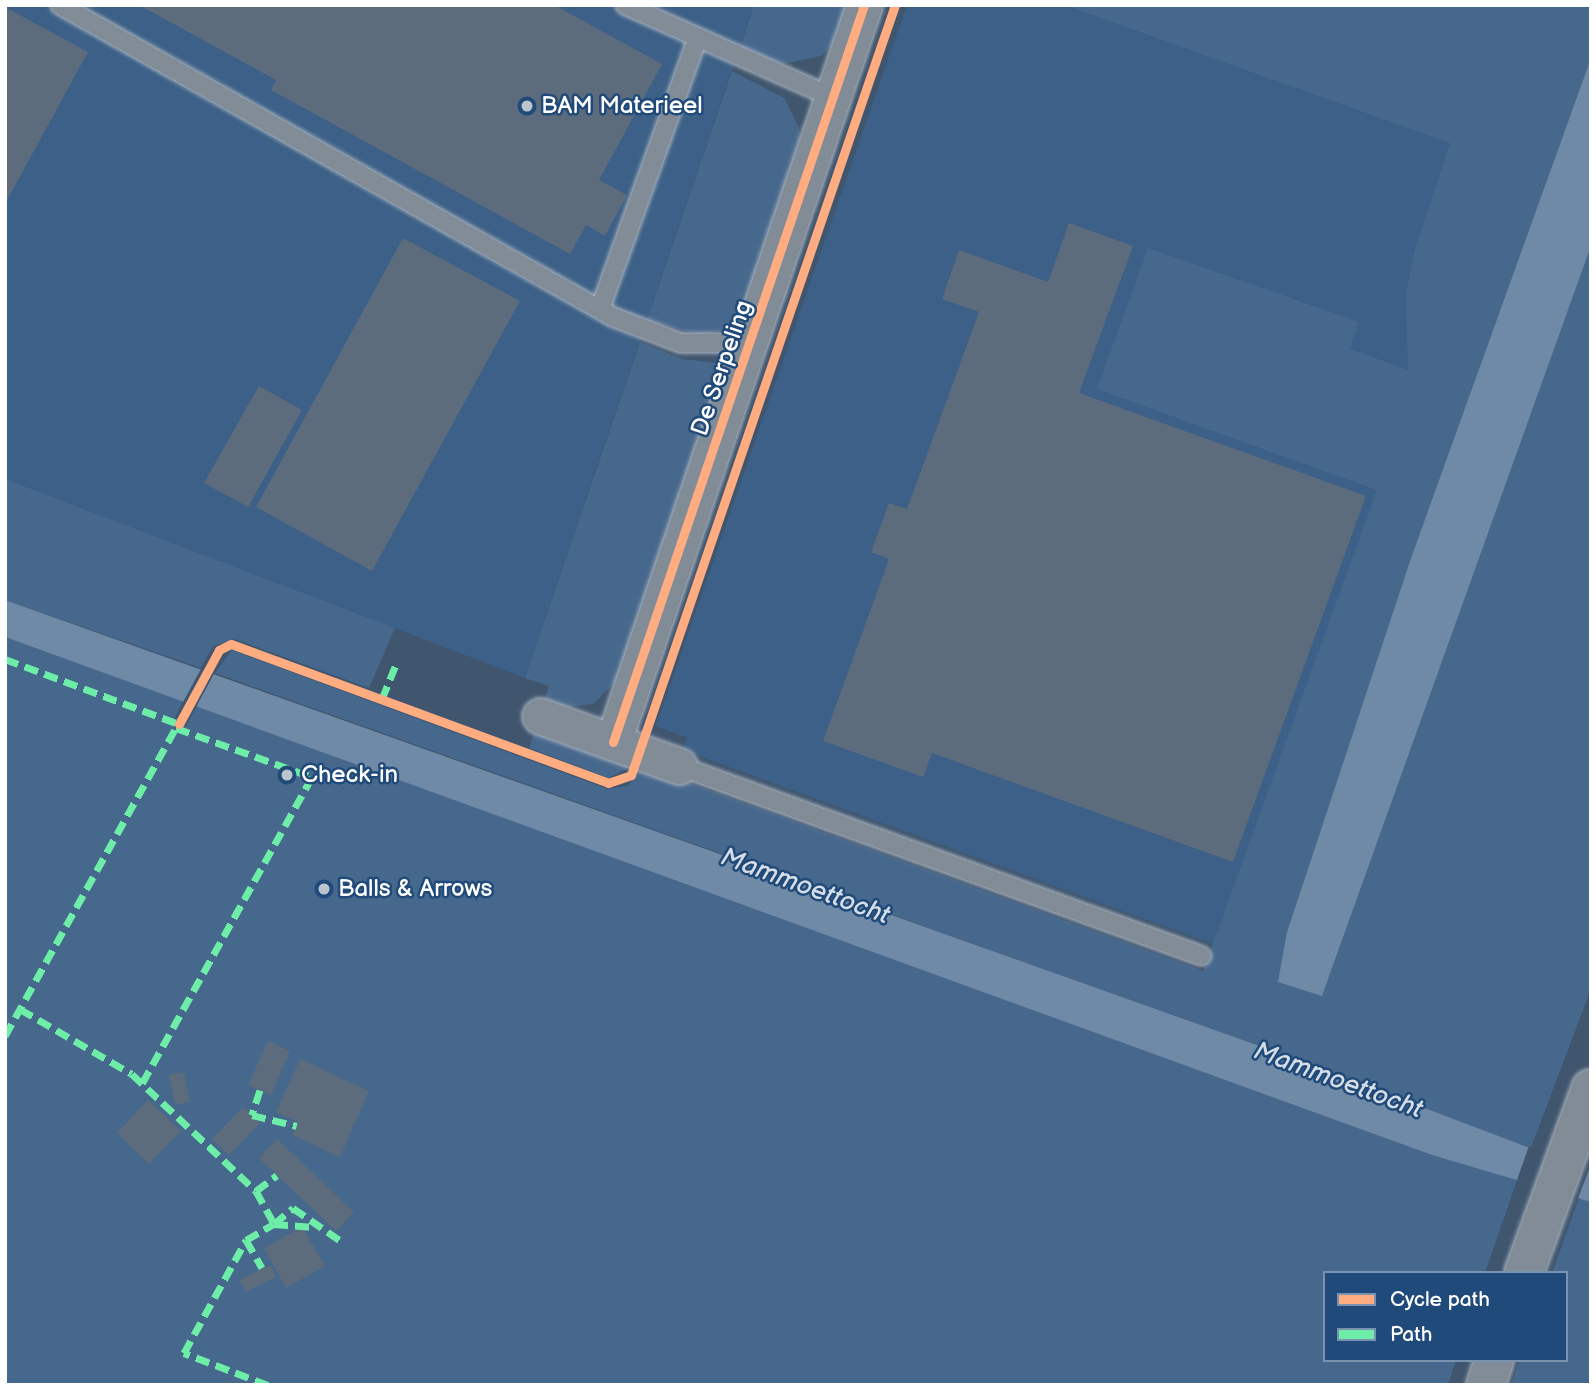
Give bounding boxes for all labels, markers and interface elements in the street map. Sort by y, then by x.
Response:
place label: BAM Materieel [541,92,703,120]
marker: BAM Materieel [519,98,535,114]
street label: De Serpeling [685,296,759,440]
place label: Check-in [301,761,398,789]
marker: Check-in [279,767,295,783]
water label: Mammoettocht [716,842,894,932]
place label: Balls & Arrows [338,875,492,903]
marker: Balls & Arrows [316,881,332,897]
water label: Mammoettocht [1249,1036,1427,1126]
legend [1323,1271,1568,1362]
text: Cycle path [1390,1287,1490,1312]
text: Path [1390,1322,1432,1347]

